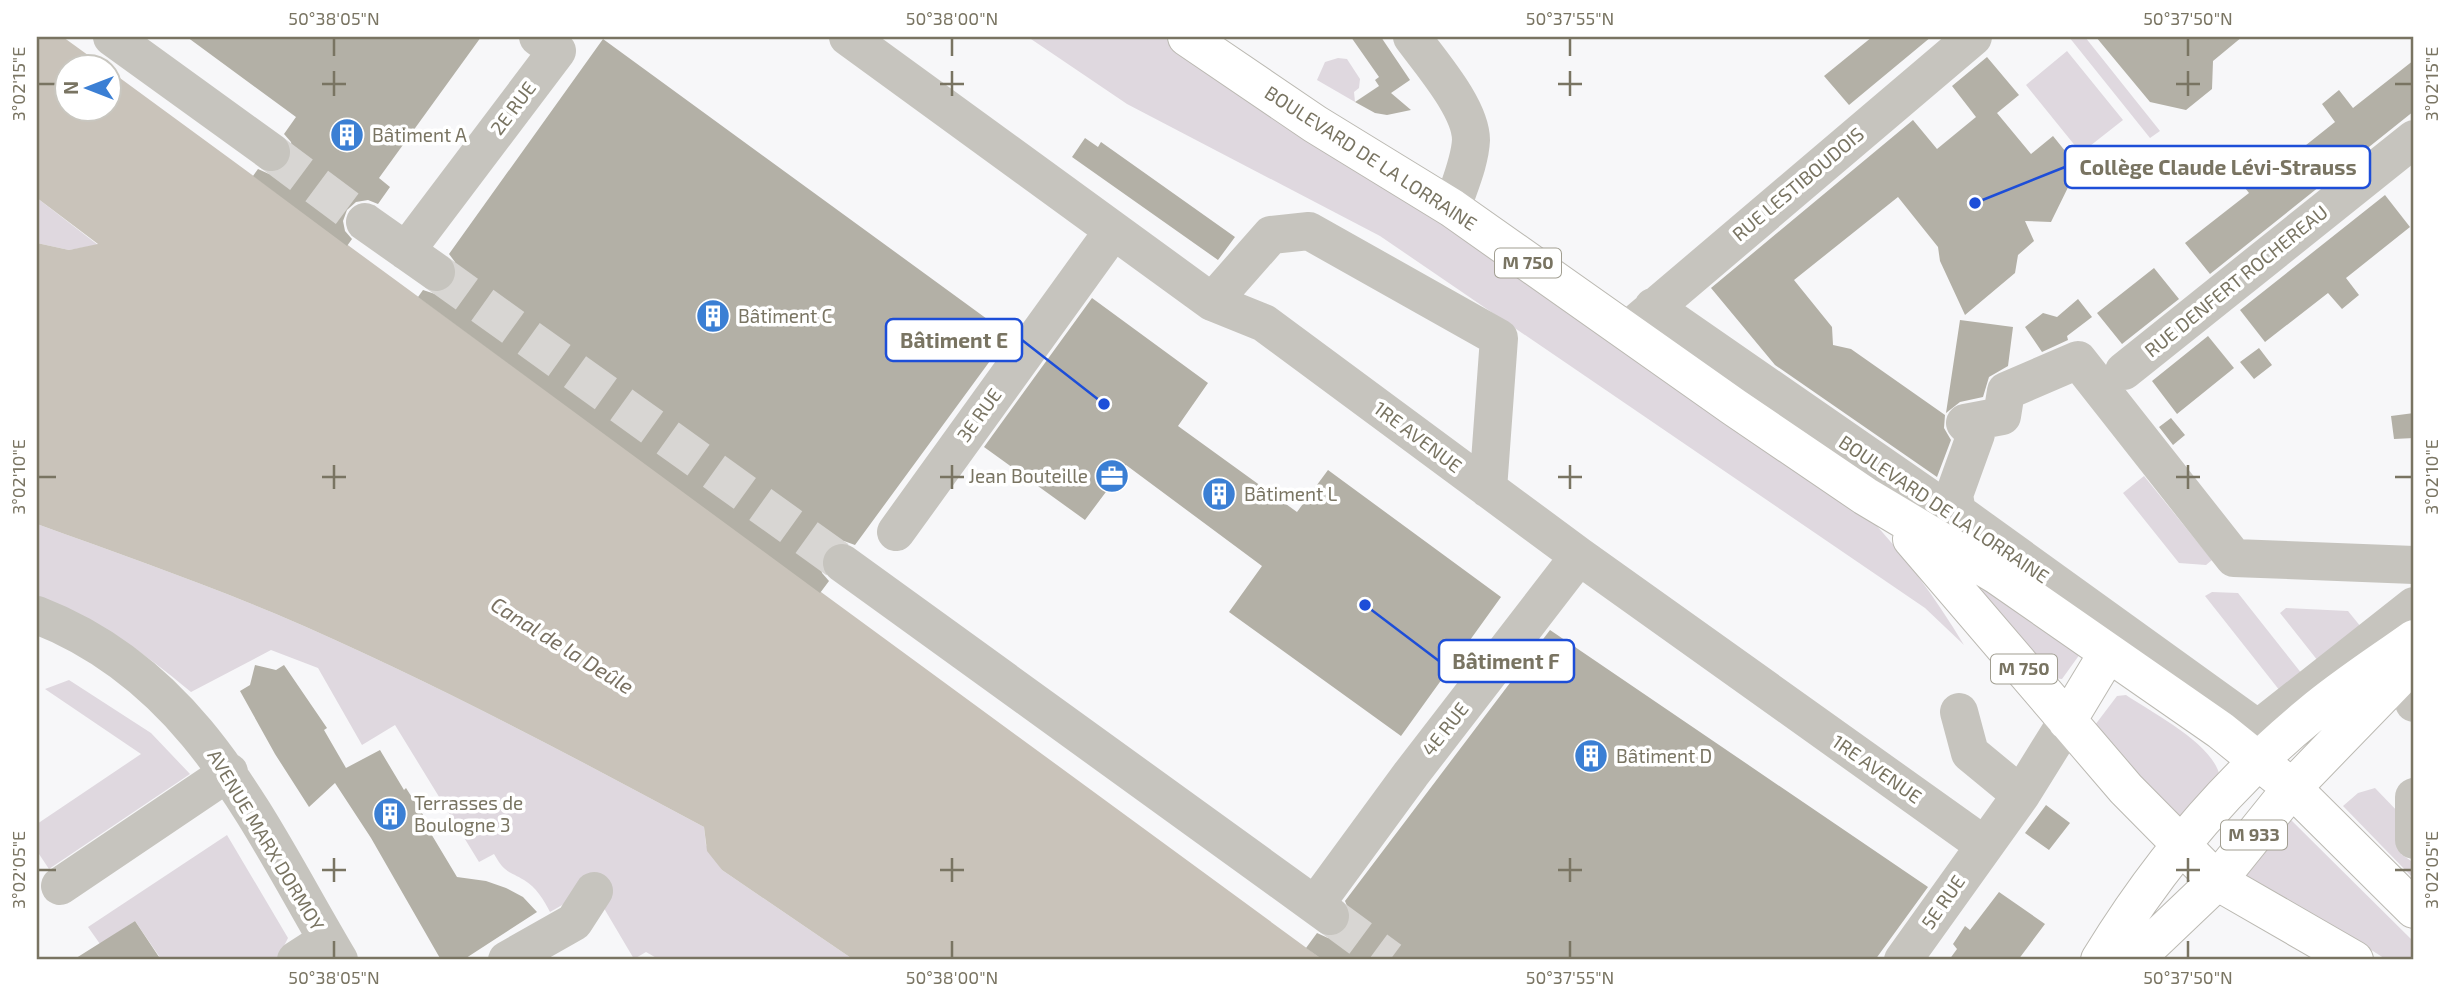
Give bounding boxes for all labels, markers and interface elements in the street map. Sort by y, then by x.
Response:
text: 50°38'05"N [288,7,380,29]
text: 50°38'00"N [906,7,998,29]
text: 50°37'55"N [1526,7,1614,29]
text: 50°37'50"N [2143,7,2233,29]
text: 3°02'15"E [7,47,29,121]
text: 3°02'15"E [2420,47,2442,121]
north arrow [52,52,122,122]
street label: 2E RUE [485,77,540,139]
street label: BOULEVARD DE LA LORRAINE [1261,80,1482,235]
text: N [59,81,82,95]
building icon: Bâtiment A [328,116,366,154]
street label: RUE LESTIBOUDOIS [1727,122,1868,245]
place label: Bâtiment A [372,123,467,146]
callout: Collège Claude Lévi-Strauss [2065,146,2370,188]
text: Collège Claude Lévi-Strauss [2079,154,2357,179]
street label: RUE DENFERT ROCHEREAU [2140,200,2332,361]
road number: M 750 [1495,248,1561,278]
building icon: Bâtiment C [694,297,732,335]
place label: Bâtiment C [738,304,833,327]
callout: Bâtiment E [886,319,1022,361]
text: Bâtiment E [900,327,1008,352]
street label: 3E RUE [952,383,1006,446]
street label: 1RE AVENUE [1370,396,1467,477]
street label: BOULEVARD DE LA LORRAINE [1835,430,2054,588]
text: 3°02'10"E [7,439,29,515]
text: 3°02'10"E [2420,439,2442,515]
office icon: Jean Bouteille [1093,457,1131,495]
place label: Jean Bouteille [969,464,1088,487]
building icon: Bâtiment L [1200,475,1238,513]
place label: Bâtiment L [1244,482,1338,505]
water label: Canal de la Deûle [487,591,639,699]
callout: Bâtiment F [1439,640,1574,682]
text: Bâtiment F [1452,648,1560,673]
road number: M 750 [1991,654,2057,684]
street label: 4E RUE [1417,697,1473,760]
street label: 1RE AVENUE [1828,729,1926,808]
building icon: Bâtiment D [1572,737,1610,775]
place label: Bâtiment D [1616,744,1712,767]
street label: AVENUE MARX DORMOY [203,745,330,935]
place label: Terrasses de Boulogne 3 [414,791,523,836]
building icon: Terrasses de Boulogne 3 [371,795,409,833]
road number: M 933 [2221,820,2287,850]
text: 3°02'05"E [7,831,29,909]
text: 3°02'05"E [2420,831,2442,909]
street label: 5E RUE [1916,870,1969,933]
text: 50°38'05"N [288,966,380,988]
text: 50°38'00"N [906,966,998,988]
text: 50°37'55"N [1526,966,1614,988]
text: 50°37'50"N [2143,966,2233,988]

